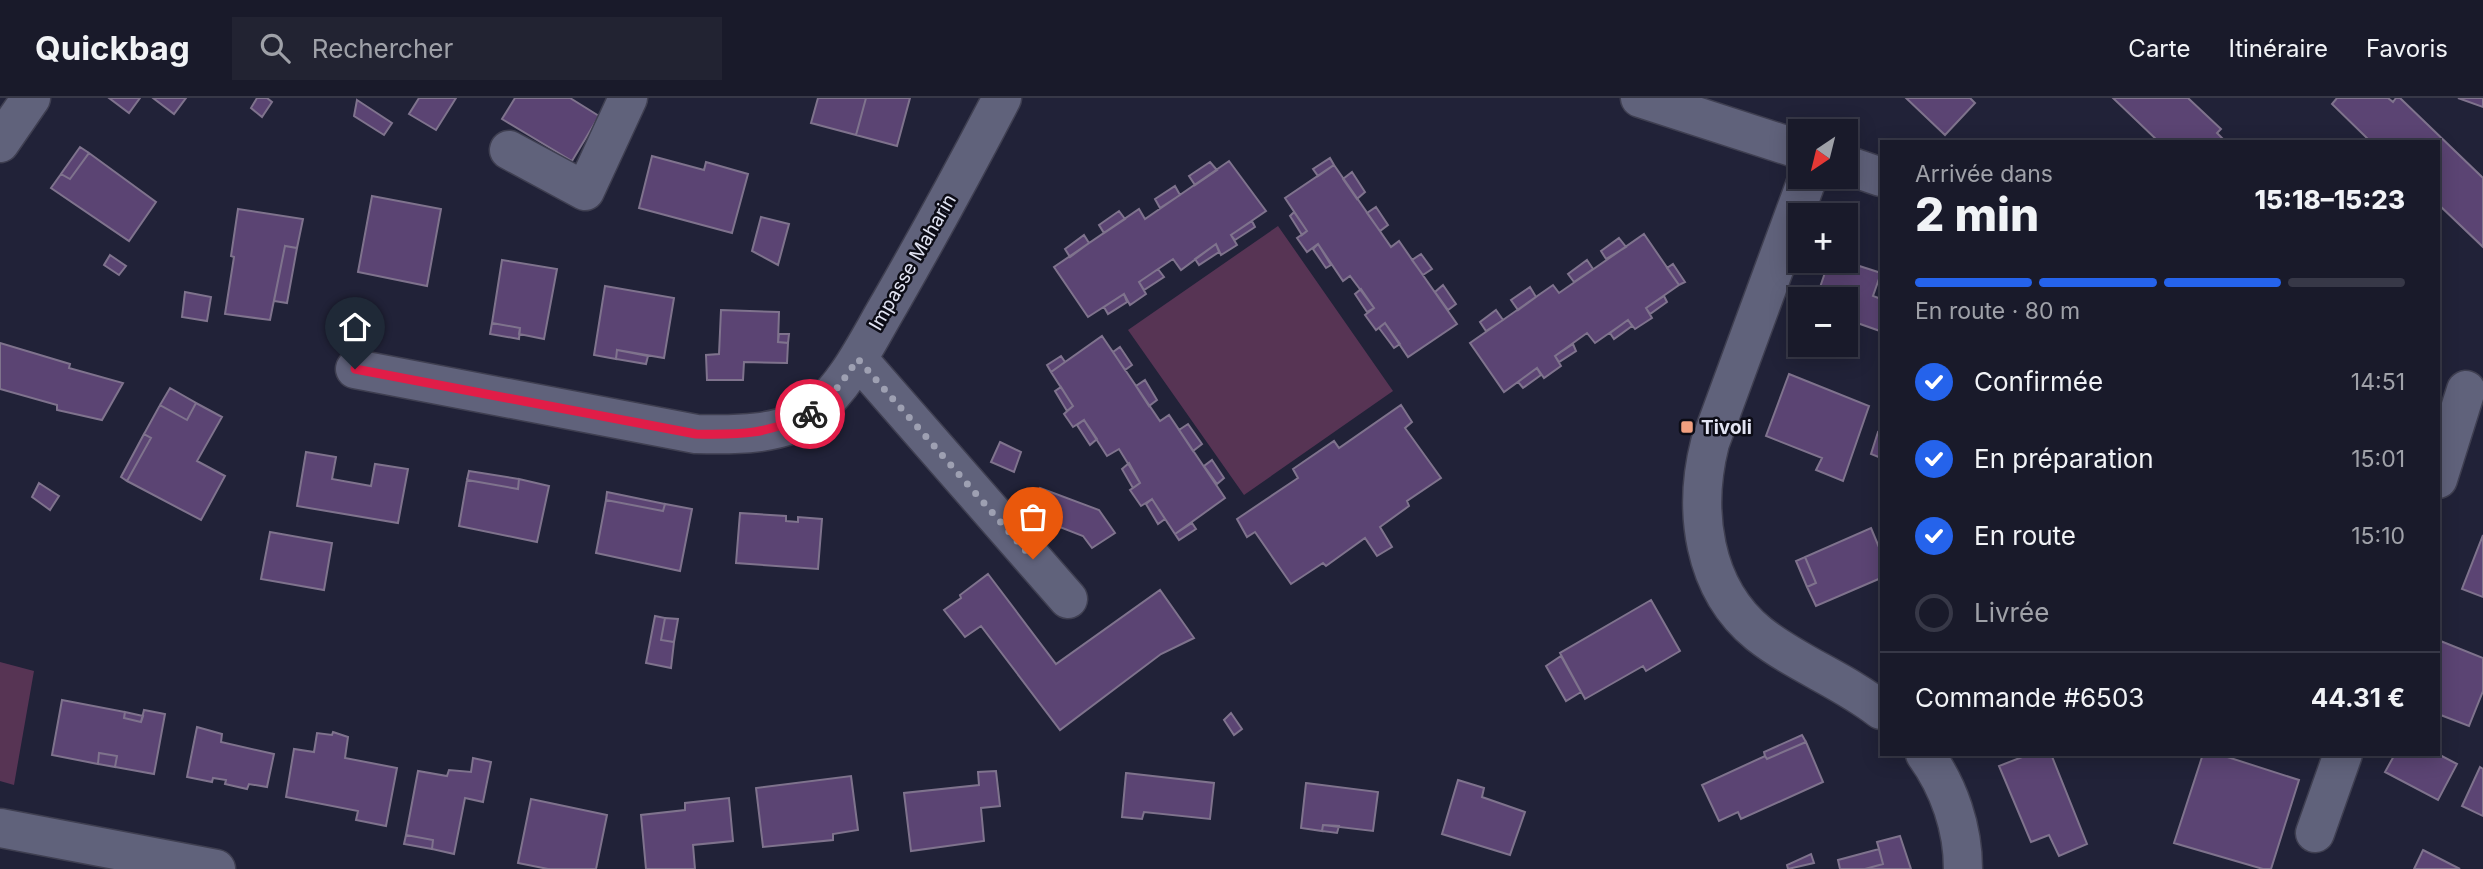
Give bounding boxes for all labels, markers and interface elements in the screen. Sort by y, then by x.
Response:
search box [232,17,722,80]
text: Quickbag [35,28,190,68]
icon: search [256,29,294,67]
text: Rechercher [312,33,453,64]
text: Carte [2128,34,2190,63]
text: Itinéraire [2228,34,2328,63]
text: Favoris [2366,34,2448,63]
north arrow [1788,119,1858,189]
map controls [1788,119,1858,357]
text: Arrivée dans [1915,160,2053,188]
text: 15:18–15:23 [2254,184,2405,215]
text: 2 min [1915,186,2039,242]
street label: Impasse Maharin [864,190,961,335]
button: + [1788,203,1858,273]
button: − [1788,287,1858,357]
pin [325,297,385,369]
text: En route · 80 m [1915,297,2080,325]
icon: home [336,308,374,346]
icon: check [1915,363,1953,401]
text: Confirmée [1974,366,2103,397]
text: 14:51 [2351,368,2405,396]
courier [775,379,845,449]
icon: bike [791,395,829,433]
place label: Tivoli [1701,416,1752,439]
marker: Tivoli [1679,419,1695,435]
icon: check [1915,440,1953,478]
text: En préparation [1974,443,2154,474]
text: 15:01 [2351,445,2405,473]
pin [1003,487,1063,559]
icon: bag [1014,498,1052,536]
icon: check [1915,517,1953,555]
text: En route [1974,520,2076,551]
text: 15:10 [2351,522,2405,550]
text: Livrée [1974,597,2049,628]
text: Commande #6503 [1915,682,2144,713]
text: 44.31 € [2311,682,2405,713]

